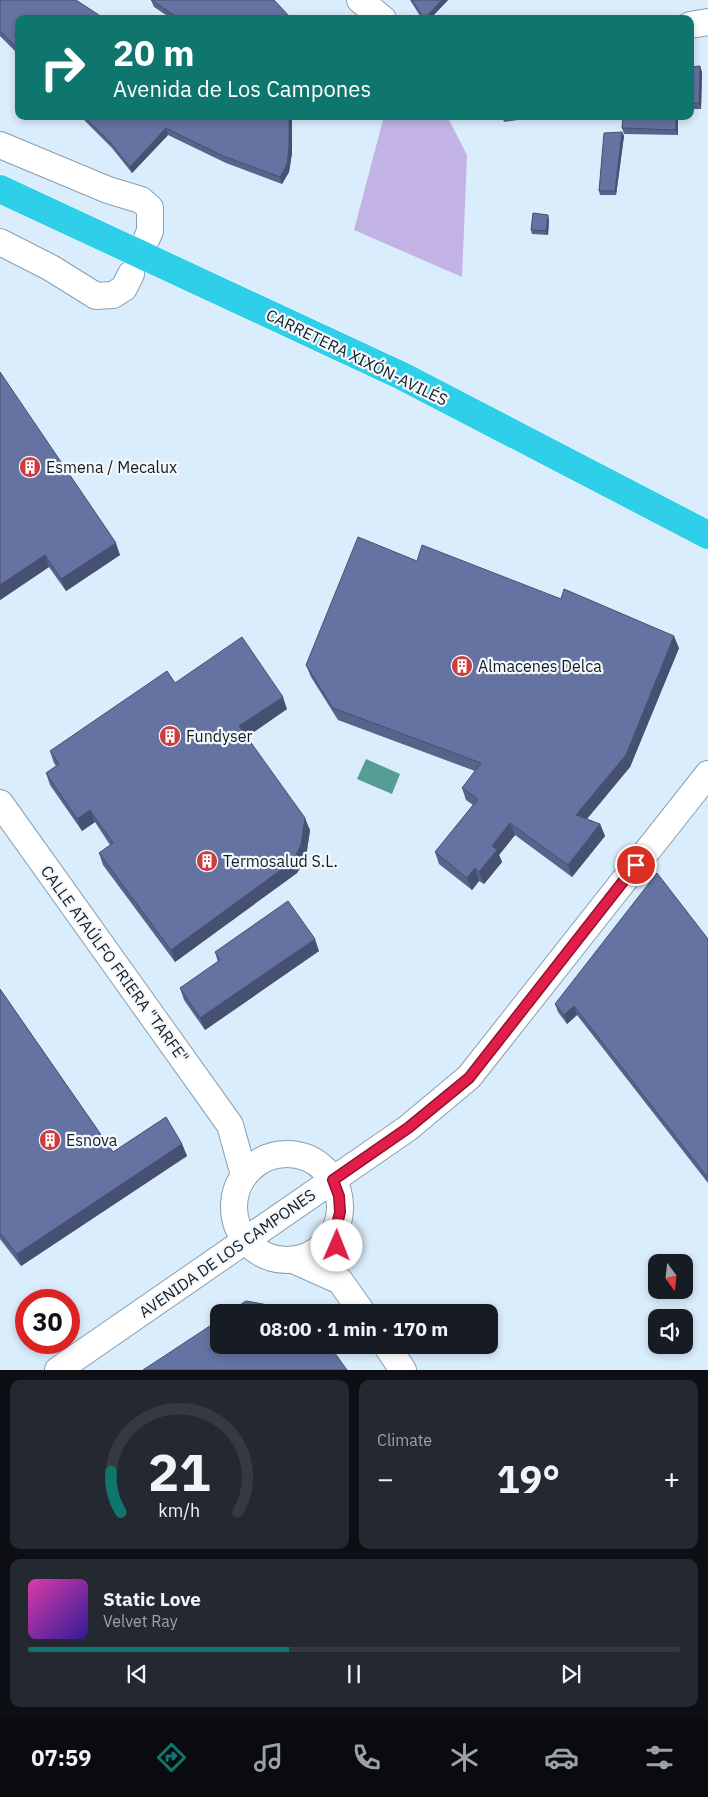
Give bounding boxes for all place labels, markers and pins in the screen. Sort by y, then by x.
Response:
building icon: Esmena / Mecalux [18,455,42,479]
place label: Esmena / Mecalux [46,457,177,477]
building icon: Almacenes Delca [450,654,474,678]
place label: Almacenes Delca [478,656,602,676]
building icon: Fundyser [158,724,182,748]
place label: Fundyser [186,726,252,746]
pin [615,844,657,886]
building icon: Termosalud S.L. [195,849,219,873]
place label: Termosalud S.L. [223,851,338,871]
building icon: Esnova [38,1128,62,1152]
place label: Esnova [66,1130,118,1150]

